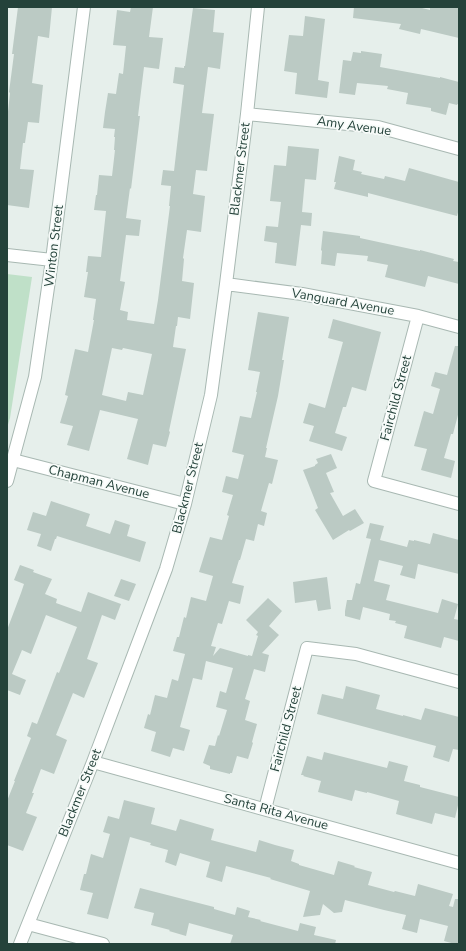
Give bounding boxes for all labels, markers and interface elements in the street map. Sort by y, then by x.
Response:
street label: Amy Avenue [316,112,392,140]
street label: Blackmer Street [225,121,255,217]
street label: Winton Street [40,203,68,288]
street label: Vanguard Avenue [289,284,396,320]
street label: Fairchild Street [376,353,416,443]
street label: Blackmer Street [168,440,208,536]
street label: Chapman Avenue [47,461,152,503]
street label: Fairchild Street [266,684,306,774]
street label: Blackmer Street [54,746,106,840]
street label: Santa Rita Avenue [222,789,330,835]

